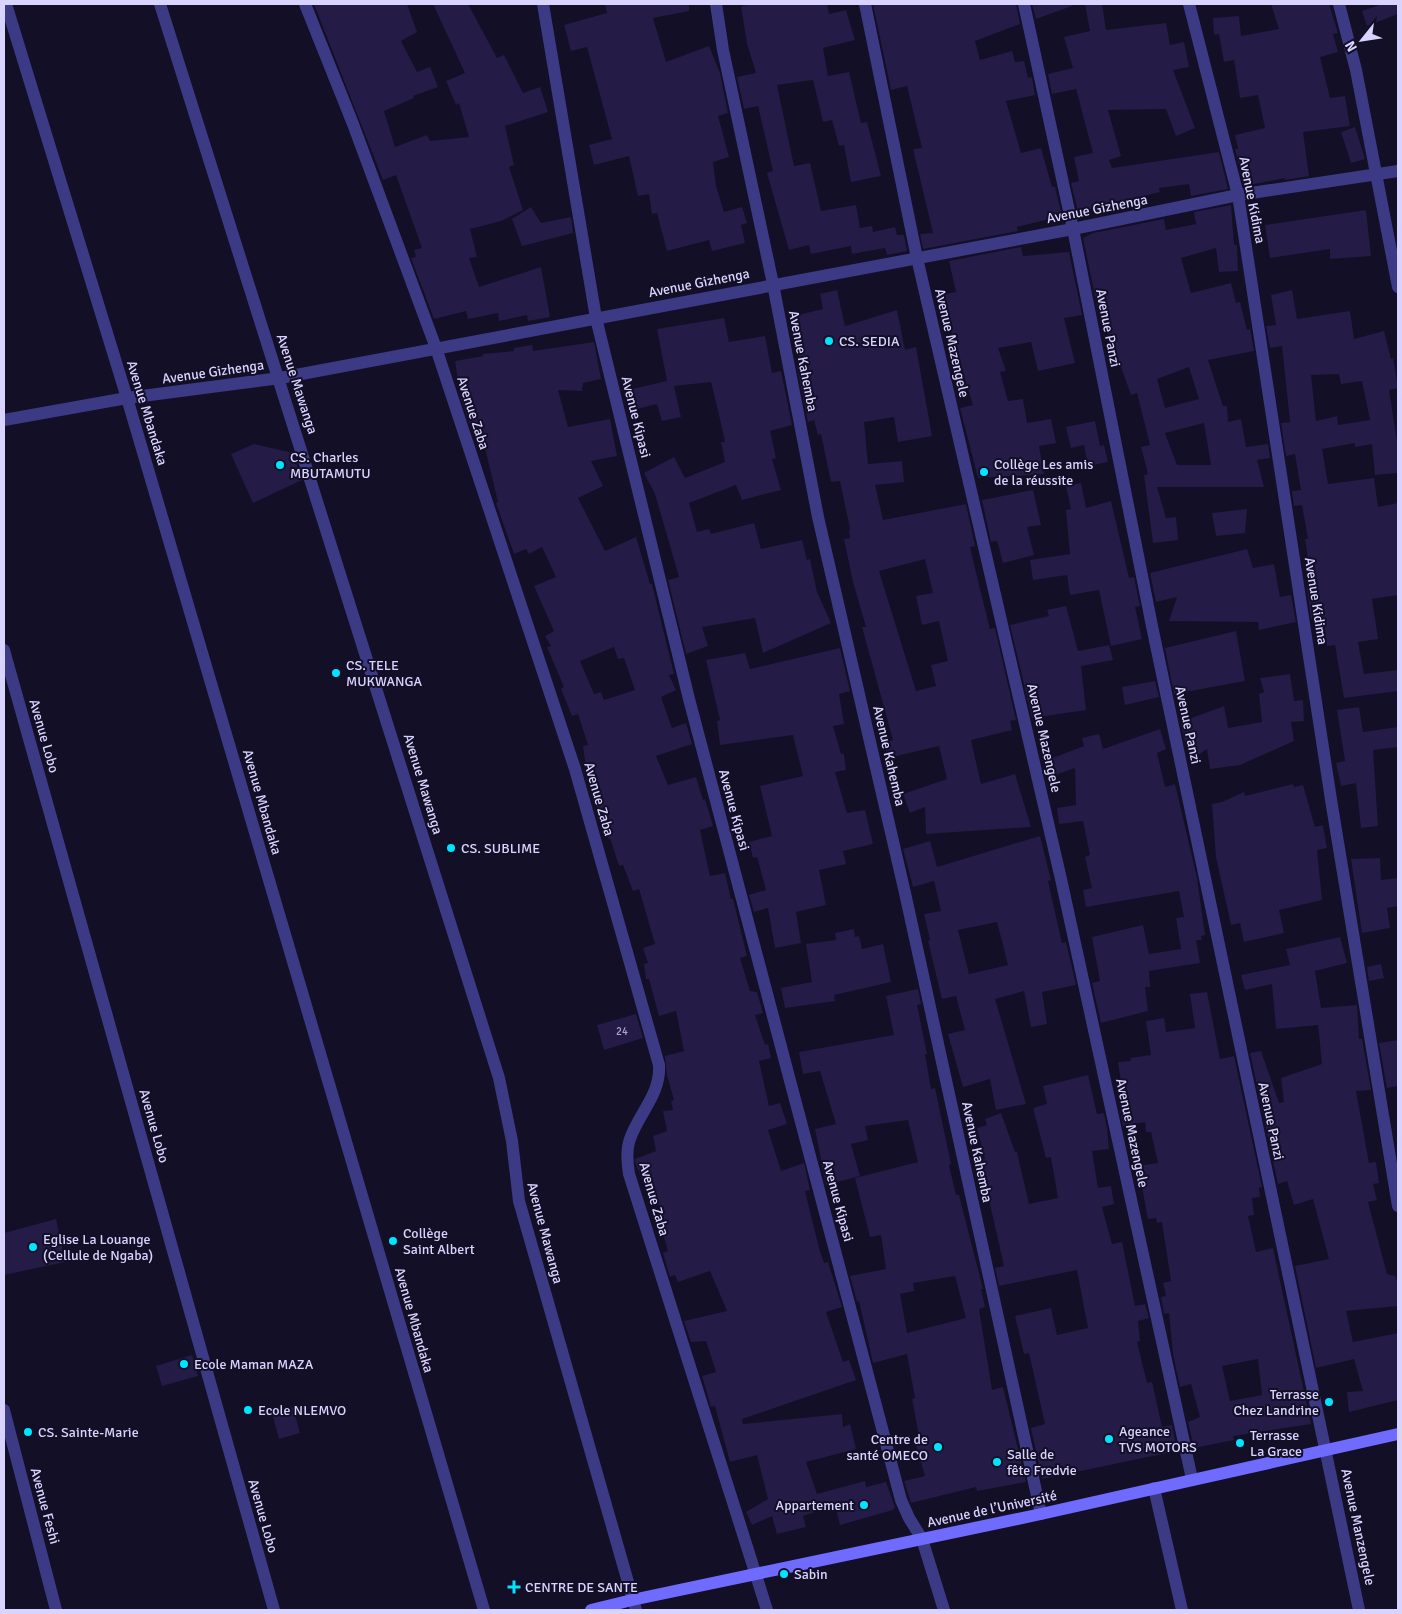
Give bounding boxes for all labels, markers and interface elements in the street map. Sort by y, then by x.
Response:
north arrow [1337,15,1387,65]
text: N [1341,38,1361,55]
street label: Avenue Kidima [1235,155,1269,245]
street label: Avenue Gizhenga [1045,191,1149,227]
street label: Avenue Gizhenga [647,265,751,301]
street label: Avenue Mazengele [931,287,973,399]
street label: Avenue Panzi [1092,287,1124,369]
street label: Avenue Kahemba [785,309,821,413]
street label: Avenue Mawanga [273,332,321,436]
place label: CS. SEDIA [839,333,900,350]
marker: CS. SEDIA [823,335,835,347]
street label: Avenue Gizhenga [161,356,265,388]
street label: Avenue Mbandaka [123,358,171,468]
street label: Avenue Zaba [453,374,493,452]
street label: Avenue Kipasi [618,374,654,460]
place label: CS. Charles MBUTAMUTU [290,449,371,482]
place label: Collège Les amis de la réussite [994,456,1093,489]
marker: CS. Charles MBUTAMUTU [274,459,286,471]
marker: Collège Les amis de la réussite [978,466,990,478]
street label: Avenue Kidima [1301,556,1331,646]
place label: CS. TELE MUKWANGA [346,657,423,690]
marker: CS. TELE MUKWANGA [330,667,342,679]
street label: Avenue Mazengele [1023,682,1065,794]
street label: Avenue Panzi [1171,684,1205,766]
street label: Avenue Lobo [25,697,63,775]
street label: Avenue Kahemba [869,704,909,808]
street label: Avenue Mawanga [400,732,446,836]
street label: Avenue Mbandaka [239,747,285,857]
street label: Avenue Zaba [580,760,618,838]
street label: Avenue Kipasi [715,767,753,853]
place label: CS. SUBLIME [461,840,540,857]
marker: CS. SUBLIME [445,842,457,854]
house number: 24 [616,1025,628,1038]
street label: Avenue Mazengele [1112,1077,1152,1189]
street label: Avenue Panzi [1254,1080,1288,1162]
street label: Avenue Lobo [135,1087,173,1165]
street label: Avenue Kahemba [958,1100,996,1204]
street label: Avenue Kipasi [819,1158,857,1244]
street label: Avenue Zaba [635,1160,673,1238]
street label: Avenue Mawanga [523,1180,567,1286]
place label: Collège Saint Albert [403,1225,475,1258]
place label: Eglise La Louange (Cellule de Ngaba) [43,1231,153,1264]
marker: Collège Saint Albert [387,1235,399,1247]
marker: Eglise La Louange (Cellule de Ngaba) [27,1241,39,1253]
street label: Avenue Mbandaka [391,1265,437,1375]
place label: Ecole Maman MAZA [194,1356,314,1373]
marker: Ecole Maman MAZA [178,1358,190,1370]
place label: Terrasse Chez Landrine [1233,1386,1319,1419]
marker: Terrasse Chez Landrine [1323,1396,1335,1408]
place label: Ecole NLEMVO [258,1402,346,1419]
marker: Ecole NLEMVO [242,1404,254,1416]
place label: Ageance TVS MOTORS [1119,1423,1197,1456]
place label: CS. Sainte-Marie [38,1424,139,1441]
marker: CS. Sainte-Marie [22,1426,34,1438]
place label: Terrasse La Grace [1250,1427,1302,1460]
place label: Centre de santé OMECO [846,1431,928,1464]
marker: Ageance TVS MOTORS [1103,1433,1115,1445]
marker: Terrasse La Grace [1234,1437,1246,1449]
marker: Centre de santé OMECO [932,1441,944,1453]
place label: Salle de fête Fredvie [1007,1446,1077,1479]
marker: Salle de fête Fredvie [991,1456,1003,1468]
street label: Avenue Feshi [27,1466,63,1546]
street label: Avenue Manzengele [1337,1467,1379,1587]
street label: Avenue Lobo [244,1477,282,1555]
street label: Avenue de l’Université [926,1487,1058,1531]
place label: Appartement [776,1497,854,1514]
marker: Appartement [858,1499,870,1511]
place label: Sabin [794,1566,828,1583]
marker: Sabin [778,1568,790,1580]
place label: CENTRE DE SANTE [525,1579,638,1596]
marker: CENTRE DE SANTE [507,1580,521,1594]

